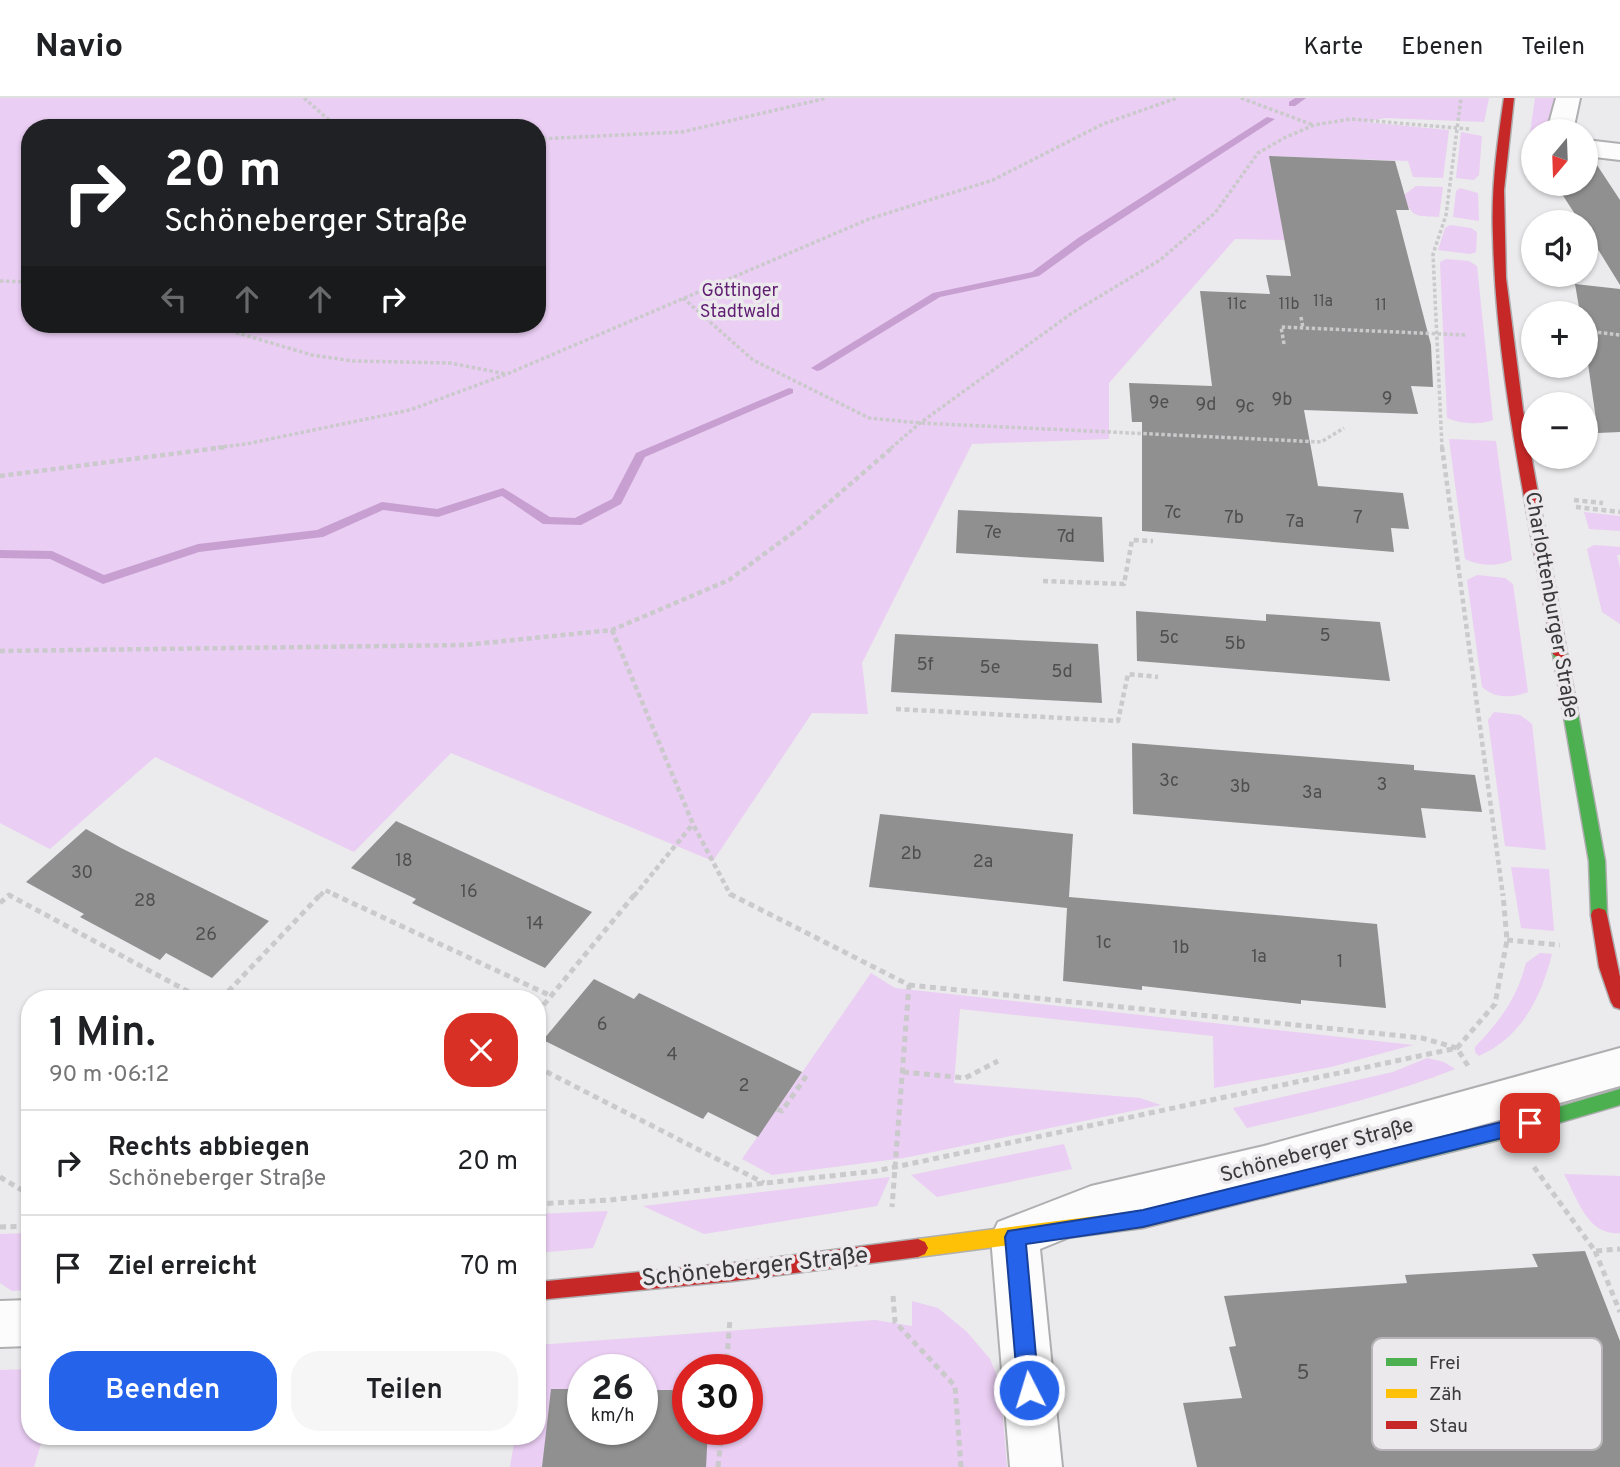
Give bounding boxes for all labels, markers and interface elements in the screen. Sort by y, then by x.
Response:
text: Navio [35,27,123,69]
text: Karte [1303,33,1363,63]
text: Ebenen [1401,33,1483,63]
text: Teilen [1521,33,1585,63]
north arrow [1521,119,1598,196]
map controls [1521,119,1598,469]
text: 20 m [164,142,281,204]
icon: right [49,147,140,238]
text: Schöneberger Straße [164,203,467,243]
button: sound [1521,210,1598,287]
icon: left [155,280,193,318]
icon: ahead [228,280,266,318]
icon: ahead [301,280,339,318]
icon: right [374,280,412,318]
park label: Göttinger Stadtwald [700,280,780,324]
house number: 11a [1313,292,1333,312]
house number: 11c [1227,295,1247,315]
house number: 11b [1279,295,1299,315]
house number: 11 [1375,296,1387,316]
button: + [1521,301,1598,378]
house number: 9 [1382,388,1392,411]
house number: 9b [1272,389,1292,412]
house number: 9e [1149,392,1169,415]
button: − [1521,392,1598,469]
house number: 9d [1196,394,1216,417]
house number: 9c [1235,396,1255,419]
street label: Charlottenburger Straße [1518,490,1584,720]
house number: 7c [1165,502,1181,525]
house number: 7b [1224,507,1244,530]
house number: 7 [1353,507,1363,530]
house number: 7a [1286,511,1304,534]
house number: 7e [984,522,1002,545]
house number: 7d [1057,526,1075,549]
house number: 5 [1319,625,1331,648]
house number: 5c [1159,627,1179,650]
house number: 5b [1224,633,1246,656]
house number: 5f [916,654,934,677]
house number: 5e [980,657,1000,680]
house number: 5d [1051,661,1073,684]
house number: 3c [1159,770,1179,793]
house number: 3 [1377,774,1387,797]
house number: 3b [1230,776,1250,799]
house number: 3a [1302,782,1322,805]
house number: 2b [900,843,922,866]
house number: 18 [395,850,413,873]
house number: 2a [973,851,993,874]
house number: 30 [71,862,93,885]
house number: 16 [460,881,478,904]
house number: 28 [134,890,156,913]
house number: 14 [526,913,544,936]
house number: 26 [195,924,217,947]
house number: 1c [1096,932,1112,955]
house number: 1b [1173,937,1189,960]
house number: 1a [1251,946,1267,969]
house number: 1 [1337,951,1343,974]
text: 1 Min. [49,1008,156,1061]
button: close [444,1013,518,1087]
house number: 6 [597,1014,607,1037]
house number: 4 [666,1044,678,1067]
text: 90 m · 06:12 [49,1061,169,1090]
house number: 2 [738,1075,750,1098]
pin [1500,1093,1560,1153]
icon: arrive [1511,1104,1549,1142]
street label: Schöneberger Straße [1217,1112,1417,1190]
text: Rechts abbiegen [108,1132,310,1165]
icon: right [49,1144,87,1182]
text: 20 m [457,1146,518,1179]
text: Schöneberger Straße [108,1165,326,1194]
street label: Schöneberger Straße [640,1241,870,1295]
icon: arrive [49,1249,87,1287]
text: Ziel erreicht [108,1251,257,1284]
text: 70 m [460,1251,518,1284]
legend [1372,1338,1602,1450]
button: Beenden [49,1351,277,1431]
button: Teilen [291,1351,518,1431]
text: Frei [1429,1352,1460,1376]
position arrow [992,1353,1066,1427]
speed limit sign: 30 [672,1354,763,1445]
house number: 5 [1296,1360,1310,1387]
text: 26 [591,1368,634,1412]
text: Zäh [1429,1383,1462,1407]
text: km/h [591,1405,634,1428]
text: Stau [1429,1415,1468,1439]

